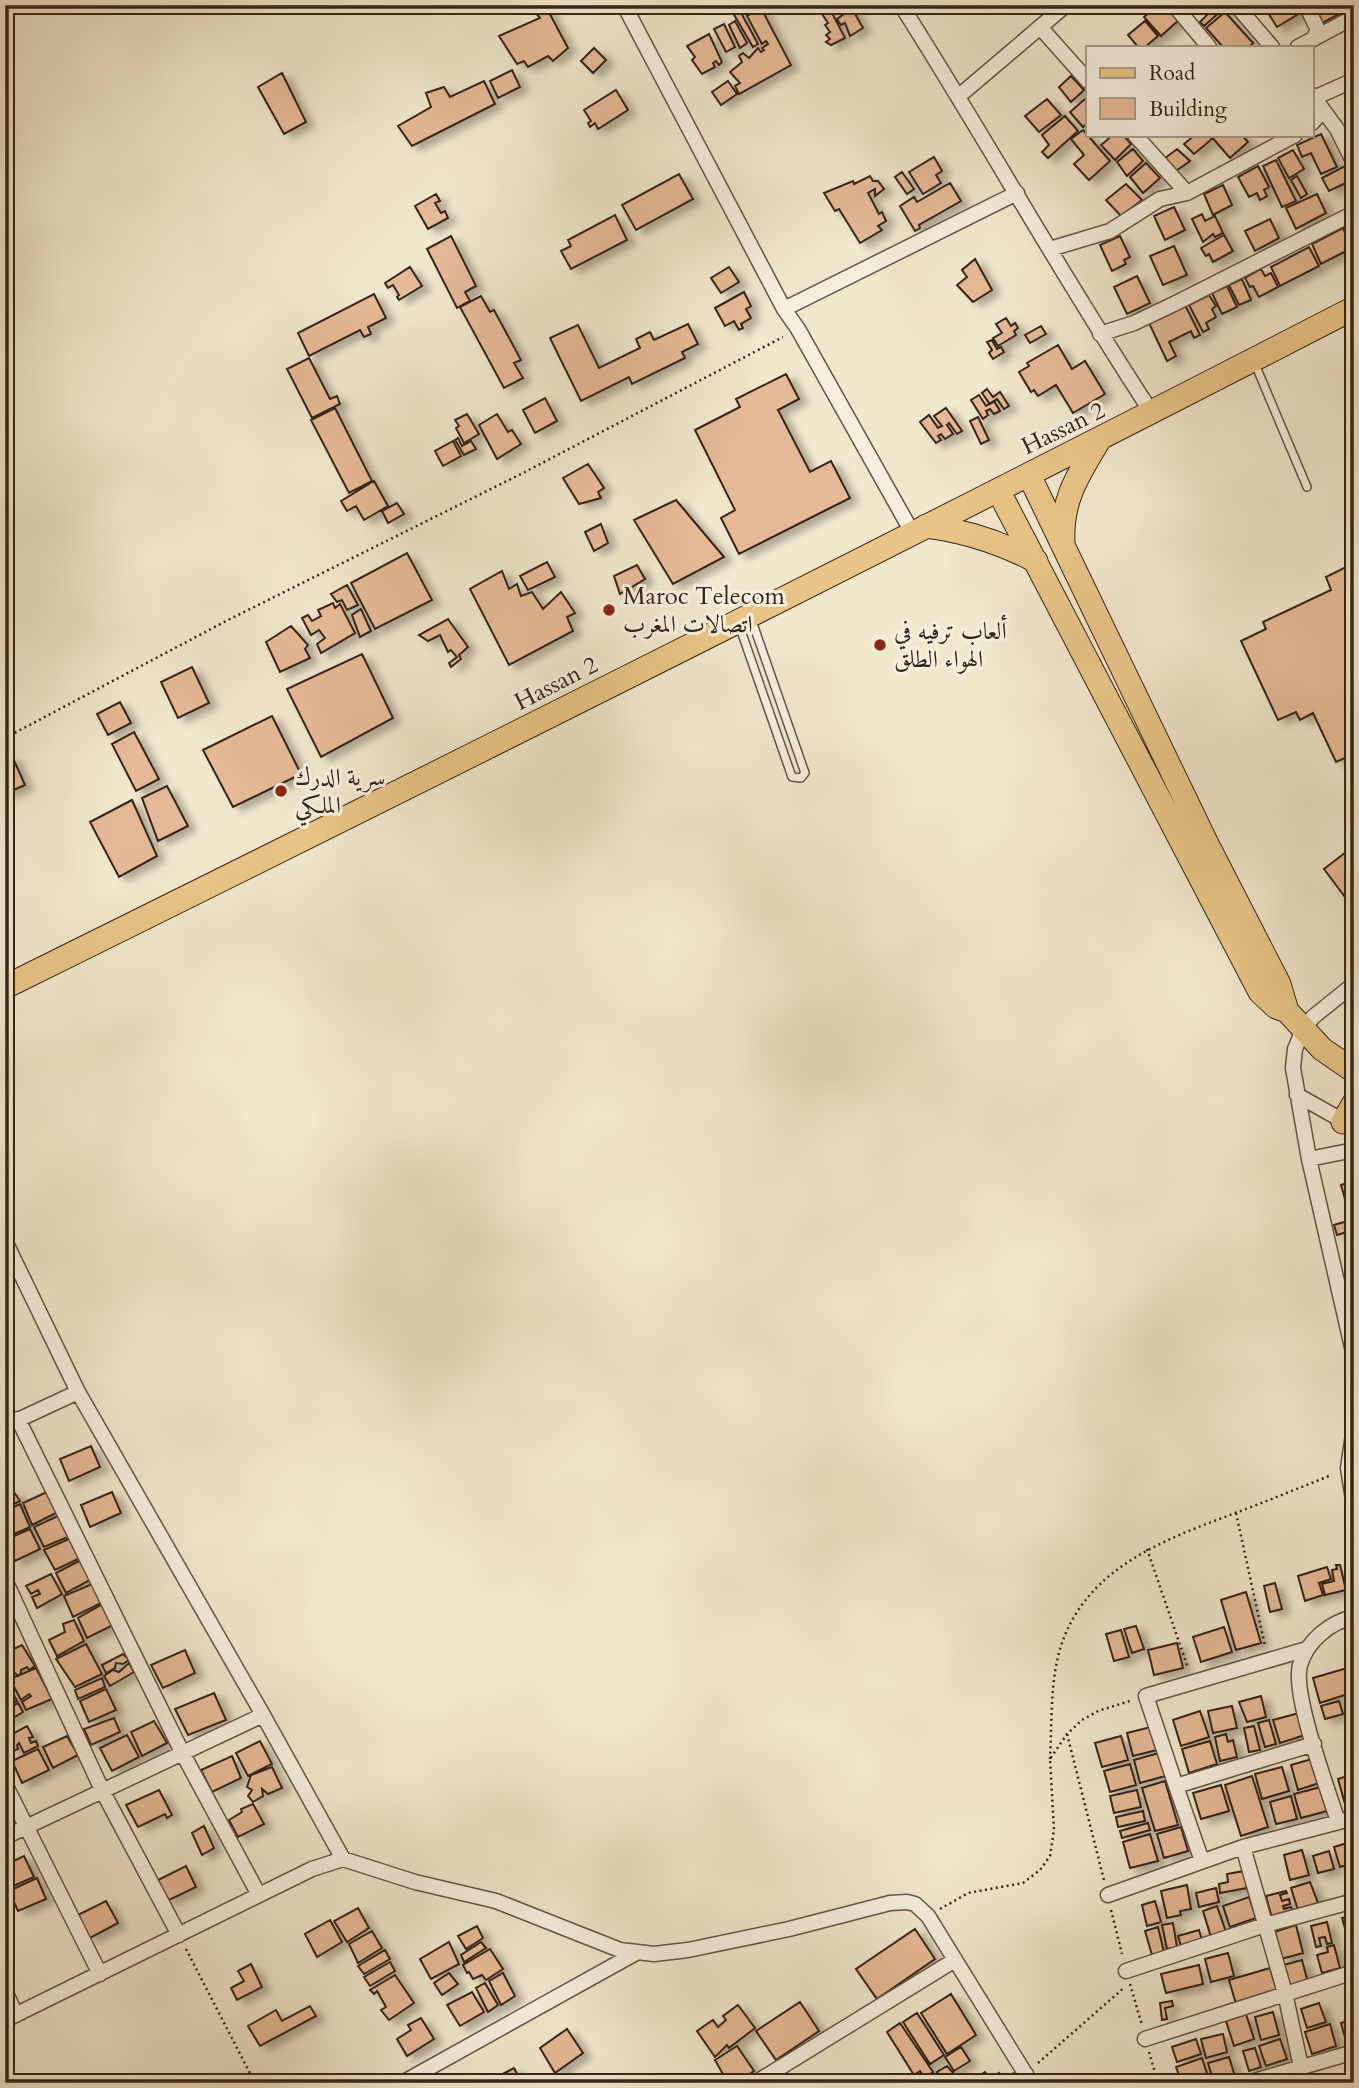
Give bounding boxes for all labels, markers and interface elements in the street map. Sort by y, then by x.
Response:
legend [1086,46,1314,136]
text: Road [1149,59,1195,88]
text: Building [1149,95,1227,124]
street label: Hassan 2 [1016,394,1111,463]
place label: Maroc Telecom اتصالات المغرب [623,580,786,641]
marker: Maroc Telecom اتصالات المغرب [601,602,617,618]
place label: ألعاب ترفيه في الهواء الطلق [894,614,1007,676]
marker: ألعاب ترفيه في الهواء الطلق [872,637,888,653]
street label: Hassan 2 [509,648,603,718]
place label: سرية الدرك الملكي [295,761,385,827]
marker: سرية الدرك الملكي [273,783,289,799]

